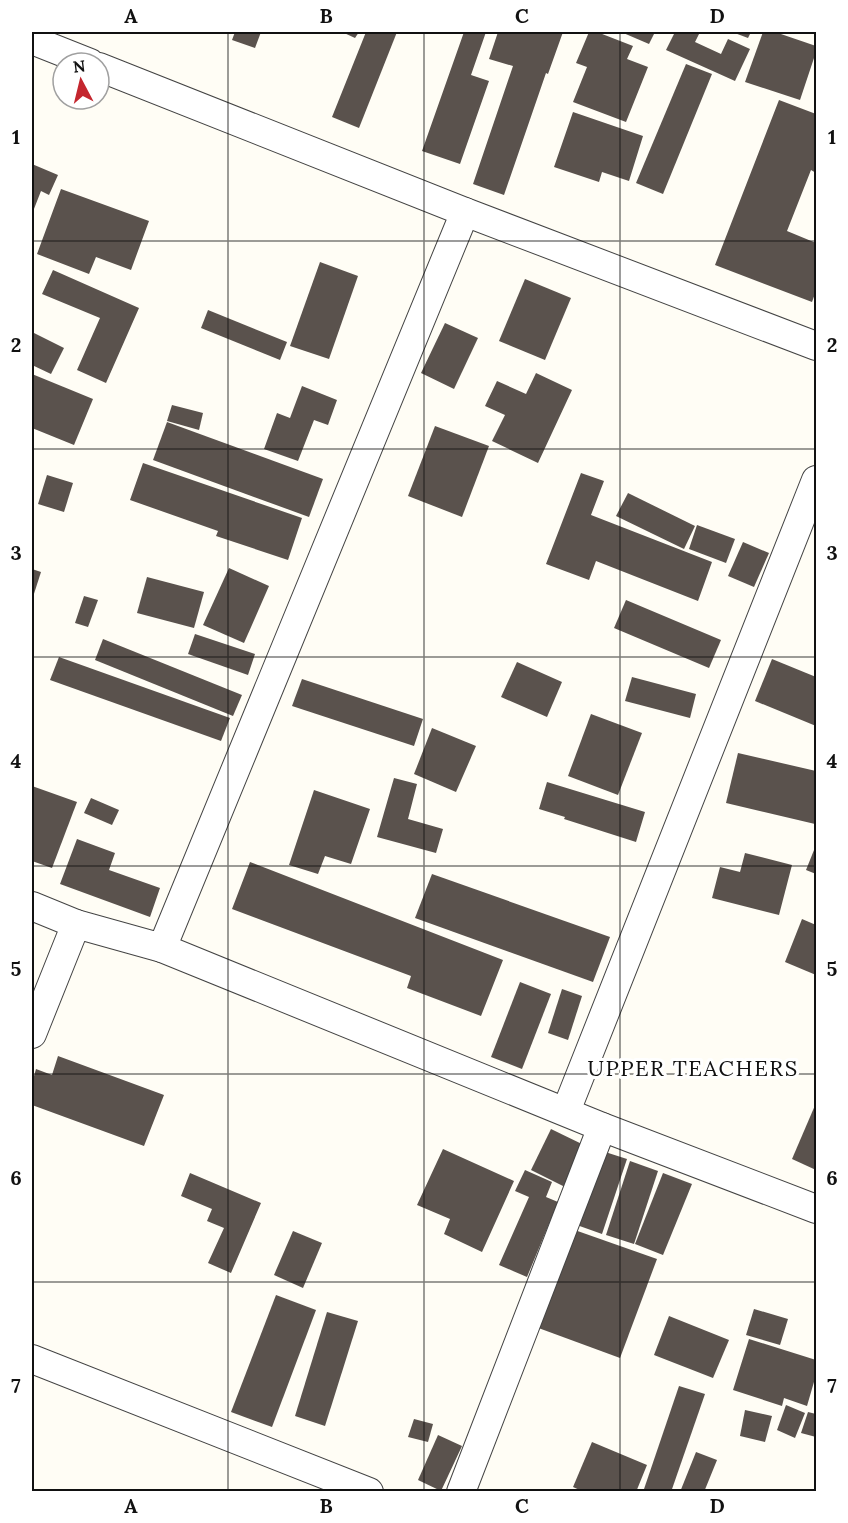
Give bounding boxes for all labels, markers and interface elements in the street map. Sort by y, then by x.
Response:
text: A [124,3,138,28]
text: B [319,3,333,28]
text: C [515,3,529,28]
text: D [709,3,725,28]
north arrow [51,51,111,111]
text: N [72,55,87,77]
text: 1 [12,124,20,149]
text: 1 [828,124,836,149]
text: 2 [11,332,21,357]
text: 2 [827,332,837,357]
text: 3 [10,540,22,565]
text: 3 [826,540,838,565]
text: 4 [11,748,22,773]
text: 4 [827,748,838,773]
text: 5 [11,956,22,981]
text: 5 [827,956,838,981]
district label: UPPER TEACHERS [587,1054,799,1082]
text: 6 [10,1165,22,1190]
text: 6 [826,1165,838,1190]
text: 7 [11,1373,21,1398]
text: 7 [827,1373,837,1398]
text: A [124,1493,138,1518]
text: B [319,1493,333,1518]
text: C [515,1493,529,1518]
text: D [709,1493,725,1518]

